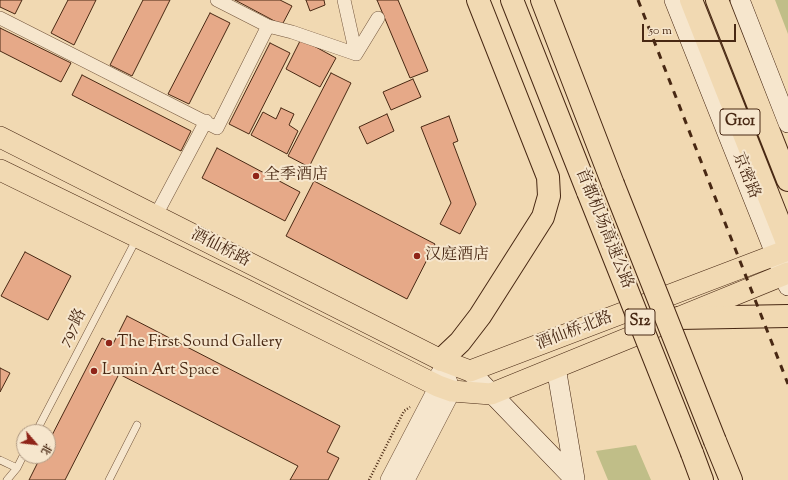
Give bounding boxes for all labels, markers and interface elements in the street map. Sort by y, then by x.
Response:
scale bar [644,16,738,42]
text: 50 m [649,22,672,40]
road number: G101 [720,109,760,135]
street label: 京密路 [727,150,763,202]
place label: 全季酒店 [264,166,328,186]
street label: 首都机场高速公路 [570,166,636,292]
marker: 全季酒店 [251,171,261,181]
street label: 酒仙桥路 [187,226,253,272]
place label: 汉庭酒店 [425,246,489,266]
marker: 汉庭酒店 [412,251,422,261]
street label: 797路 [56,306,92,350]
street label: 酒仙桥北路 [534,309,616,355]
road number: S12 [625,309,655,335]
place label: The First Sound Gallery [117,333,283,353]
marker: The First Sound Gallery [104,338,114,348]
place label: Lumin Art Space [102,361,219,381]
marker: Lumin Art Space [89,366,99,376]
north arrow [16,424,56,464]
text: 北 [36,441,55,458]

